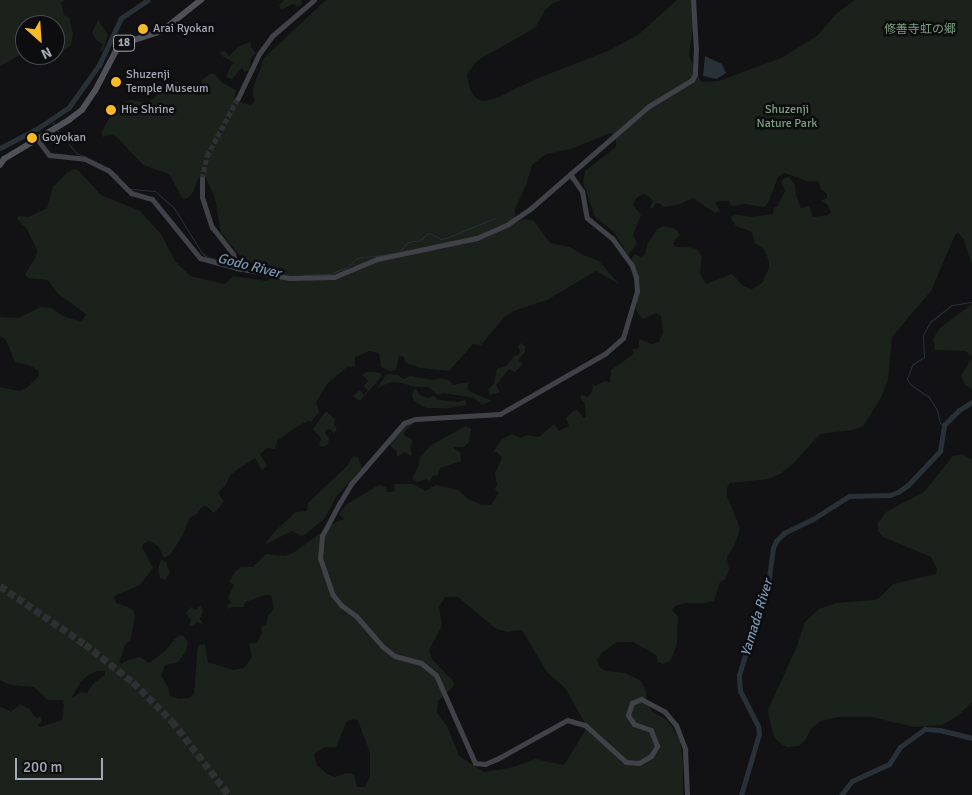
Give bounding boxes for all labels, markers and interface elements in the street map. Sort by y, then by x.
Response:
north arrow [15,15,65,65]
place label: Arai Ryokan [153,22,214,36]
marker: Arai Ryokan [137,23,149,35]
park label: 修善寺虹の郷 [884,23,956,37]
road number: 18 [113,34,135,52]
text: N [38,43,54,63]
place label: Shuzenji Temple Museum [126,68,209,96]
marker: Shuzenji Temple Museum [110,76,122,88]
place label: Hie Shrine [121,103,175,117]
park label: Shuzenji Nature Park [757,103,817,131]
marker: Hie Shrine [105,104,117,116]
place label: Goyokan [42,131,86,145]
marker: Goyokan [26,132,38,144]
water label: Godo River [216,250,282,282]
water label: Yamada River [737,577,777,659]
scale bar [18,748,105,780]
text: 200 m [23,758,63,776]

